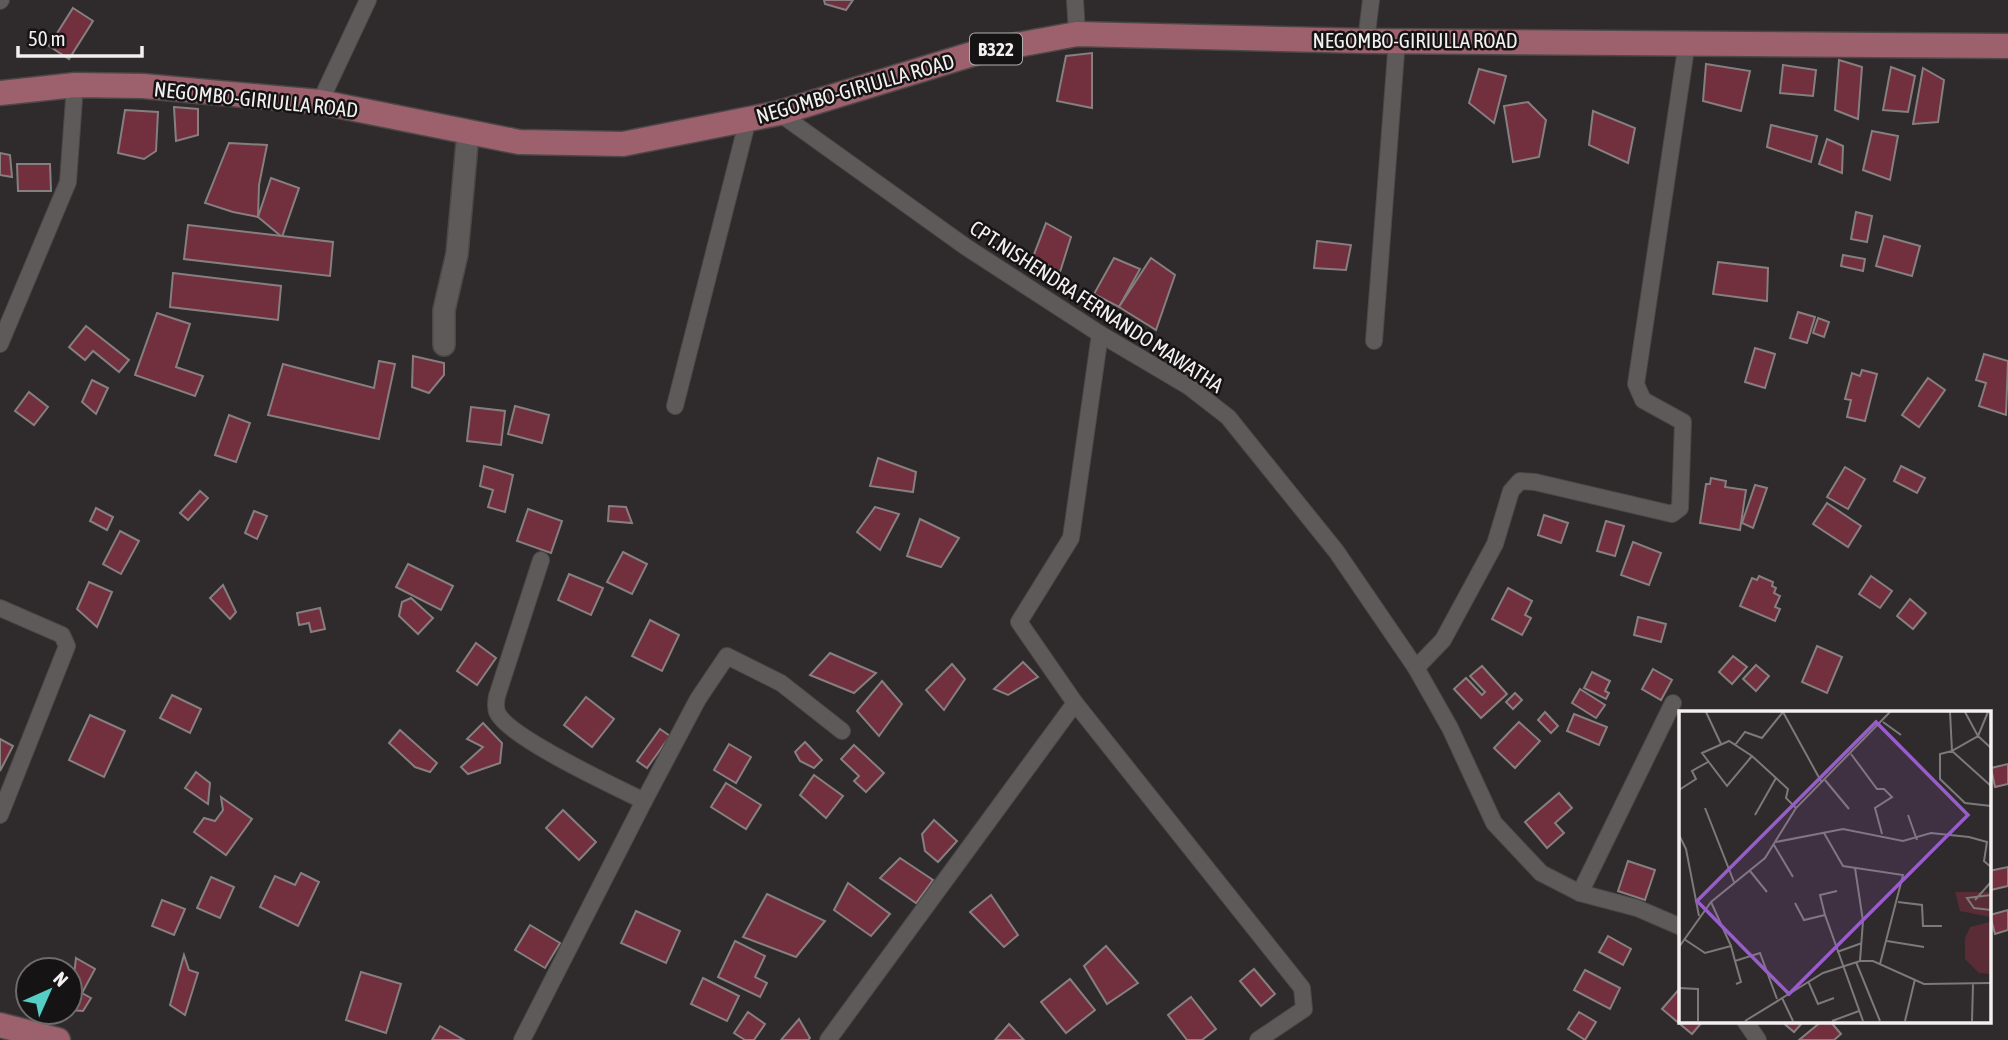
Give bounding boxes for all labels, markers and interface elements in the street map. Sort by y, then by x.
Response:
scale bar [18,14,142,58]
text: 50 m [28,26,66,50]
street label: NEGOMBO-GIRIULLA ROAD [1312,28,1518,52]
road number: B322 [970,34,1022,64]
street label: NEGOMBO-GIRIULLA ROAD [753,48,957,128]
street label: NEGOMBO-GIRIULLA ROAD [153,76,359,122]
street label: CPT.NISHENDRA FERNANDO MAWATHA [966,215,1229,397]
inset map [1679,711,1990,1023]
north arrow [14,956,84,1026]
text: N [49,967,73,991]

